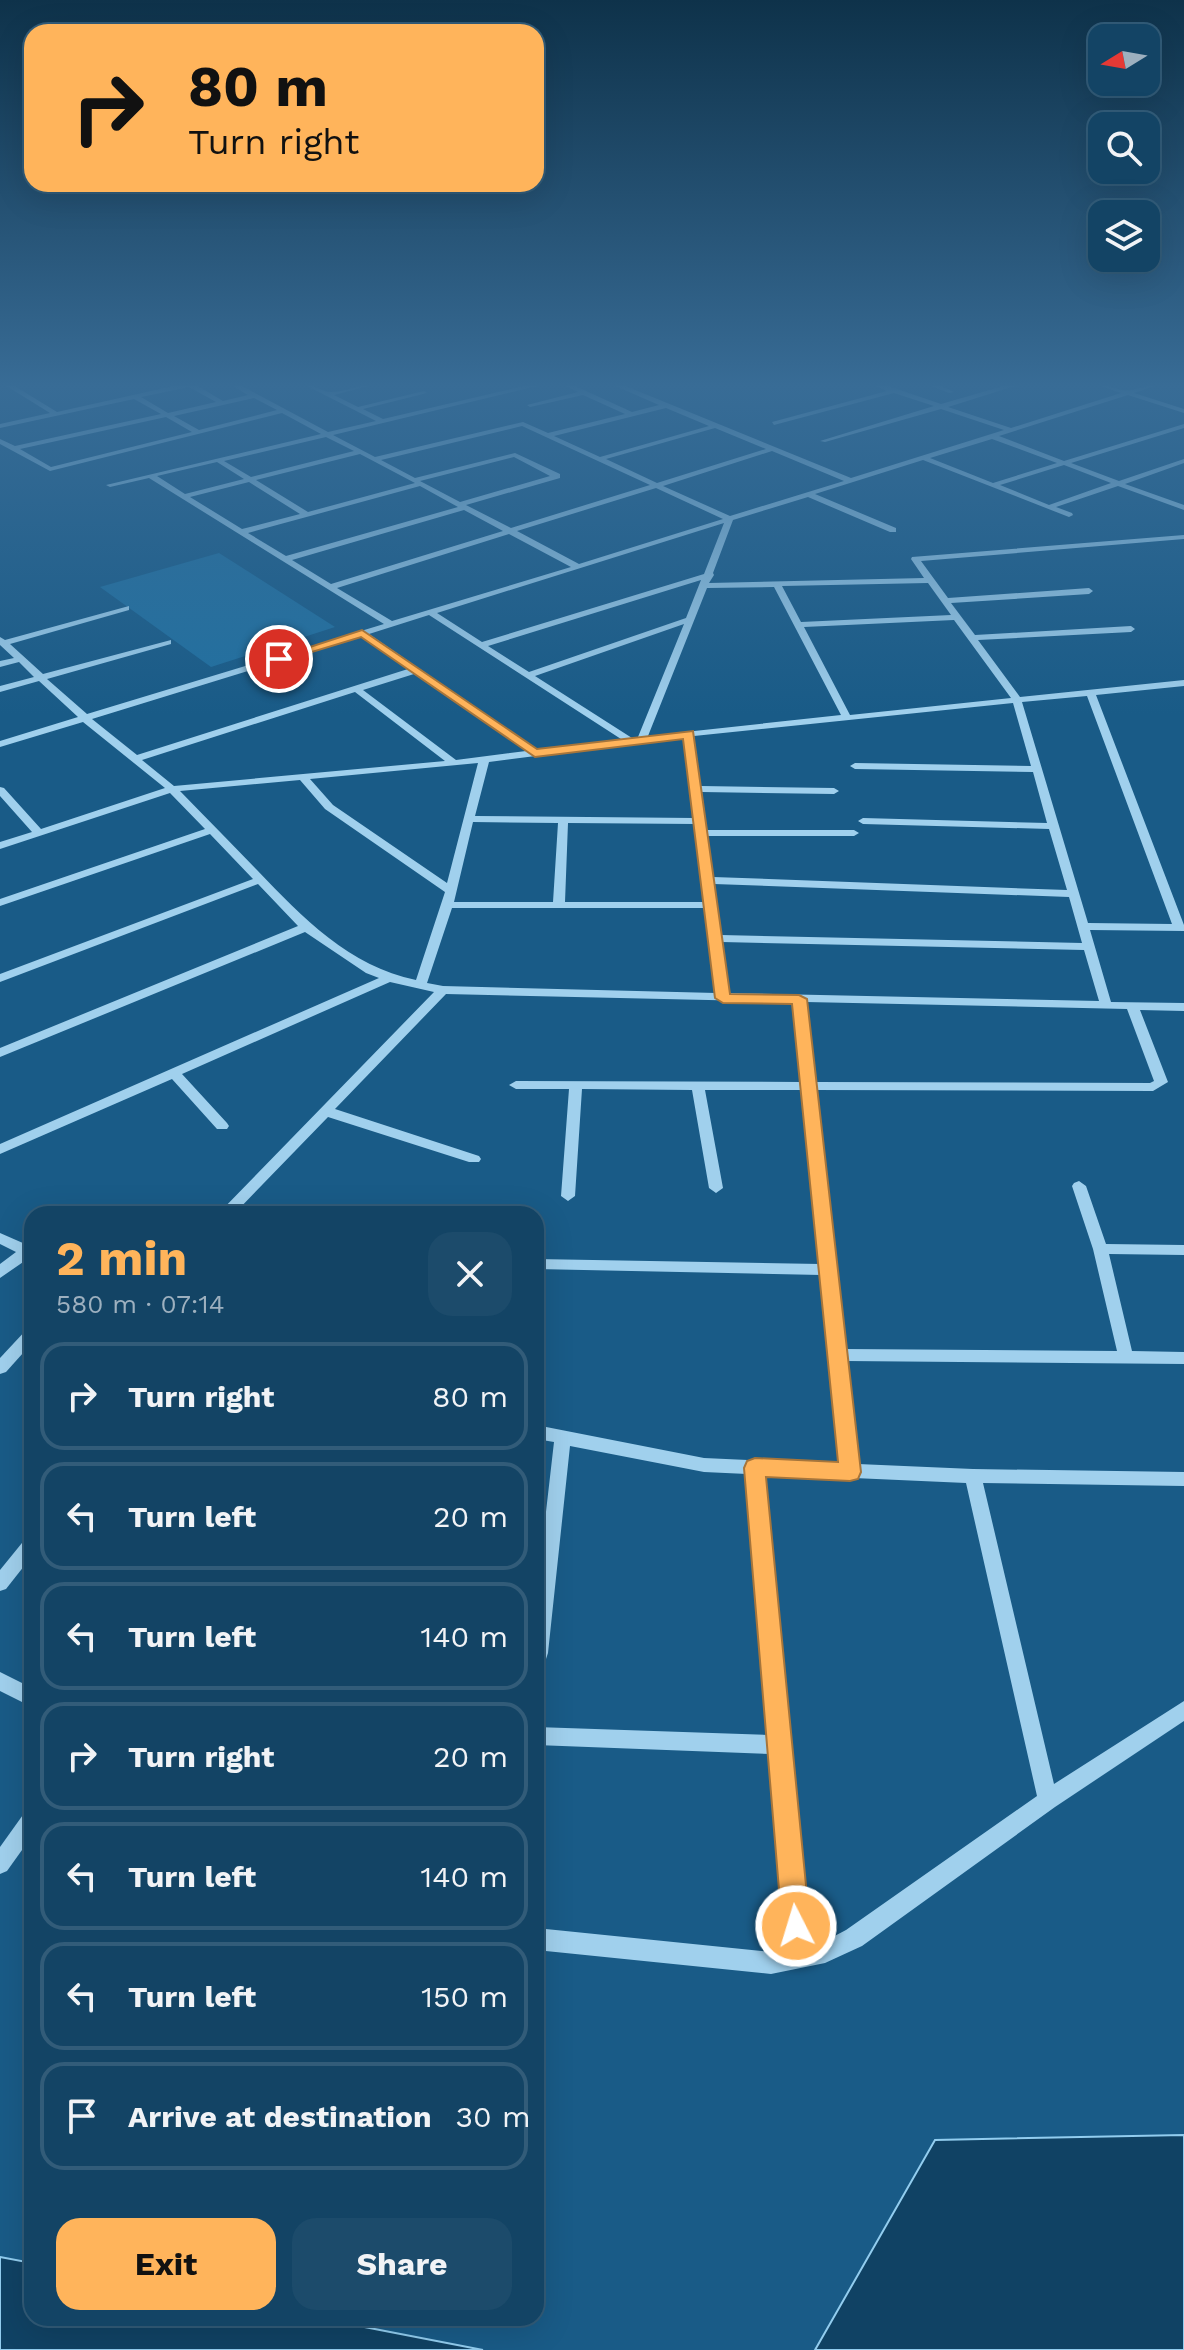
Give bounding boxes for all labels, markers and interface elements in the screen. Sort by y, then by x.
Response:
north arrow [1088,24,1160,96]
map controls [1088,24,1160,272]
text: 80 m [188,54,328,120]
icon: right [56,56,160,160]
button: search [1088,112,1160,184]
text: Turn right [188,121,359,163]
button: layers [1088,200,1160,272]
pin [245,625,313,693]
icon: arrive [257,637,301,681]
text: 2 min [56,1230,187,1287]
button: close [428,1232,512,1316]
text: 580 m · 07:14 [56,1289,225,1319]
icon: right [60,1374,104,1418]
text: Turn right [128,1379,274,1414]
text: 80 m [432,1379,508,1414]
icon: left [60,1494,104,1538]
text: Turn left [128,1499,256,1534]
text: 20 m [433,1499,508,1534]
icon: left [60,1614,104,1658]
text: Turn left [128,1619,256,1654]
text: 140 m [420,1619,508,1654]
icon: right [60,1734,104,1778]
text: Turn right [128,1739,274,1774]
text: 20 m [433,1739,508,1774]
icon: left [60,1854,104,1898]
text: Turn left [128,1859,256,1894]
text: 140 m [420,1859,508,1894]
position arrow [754,1884,838,1968]
icon: left [60,1974,104,2018]
text: Turn left [128,1979,256,2014]
text: 150 m [421,1979,508,2014]
icon: arrive [60,2094,104,2138]
text: Arrive at destination [128,2099,432,2134]
text: 30 m [456,2099,531,2134]
button: Exit [56,2218,276,2310]
button: Share [292,2218,512,2310]

